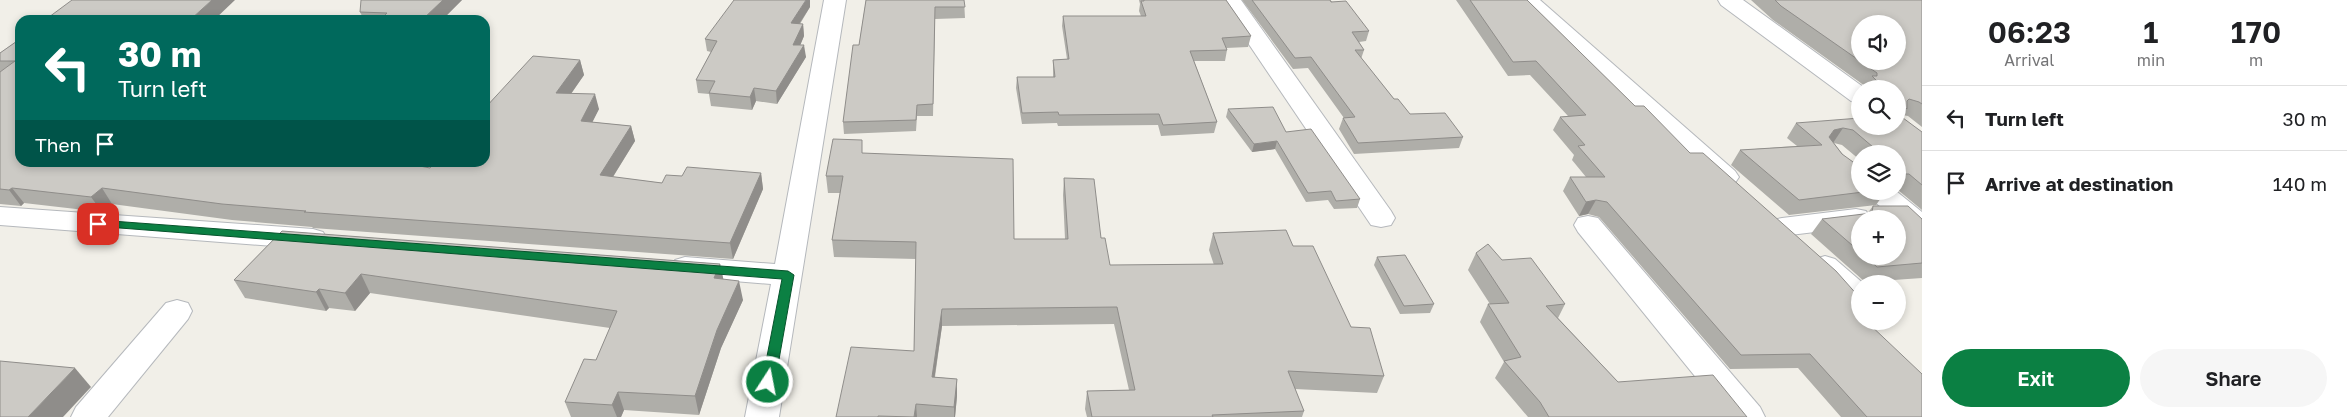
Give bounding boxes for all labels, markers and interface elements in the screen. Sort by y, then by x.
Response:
text: 06:23 [1988,14,2071,50]
text: 1 [2143,14,2158,50]
text: 170 [2231,14,2281,50]
map controls [1851,15,1906,330]
button: sound [1851,15,1906,70]
text: 30 m [118,33,201,75]
icon: left [35,35,100,100]
text: Arrival [2004,50,2054,70]
text: min [2137,50,2165,70]
text: m [2249,50,2263,70]
text: Turn left [118,75,207,102]
button: search [1851,80,1906,135]
icon: left [1942,104,1970,132]
text: Turn left [1985,107,2064,130]
text: 30 m [2283,107,2327,130]
icon: arrive [91,130,119,158]
text: Then [35,133,81,156]
button: layers [1851,145,1906,200]
icon: arrive [1942,169,1970,197]
text: Arrive at destination [1985,172,2173,195]
text: 140 m [2273,172,2327,195]
pin [77,203,119,245]
icon: arrive [84,210,112,238]
button: + [1851,210,1906,265]
button: − [1851,275,1906,330]
button: Exit [1942,349,2130,407]
button: Share [2140,349,2327,407]
position arrow [741,355,793,407]

